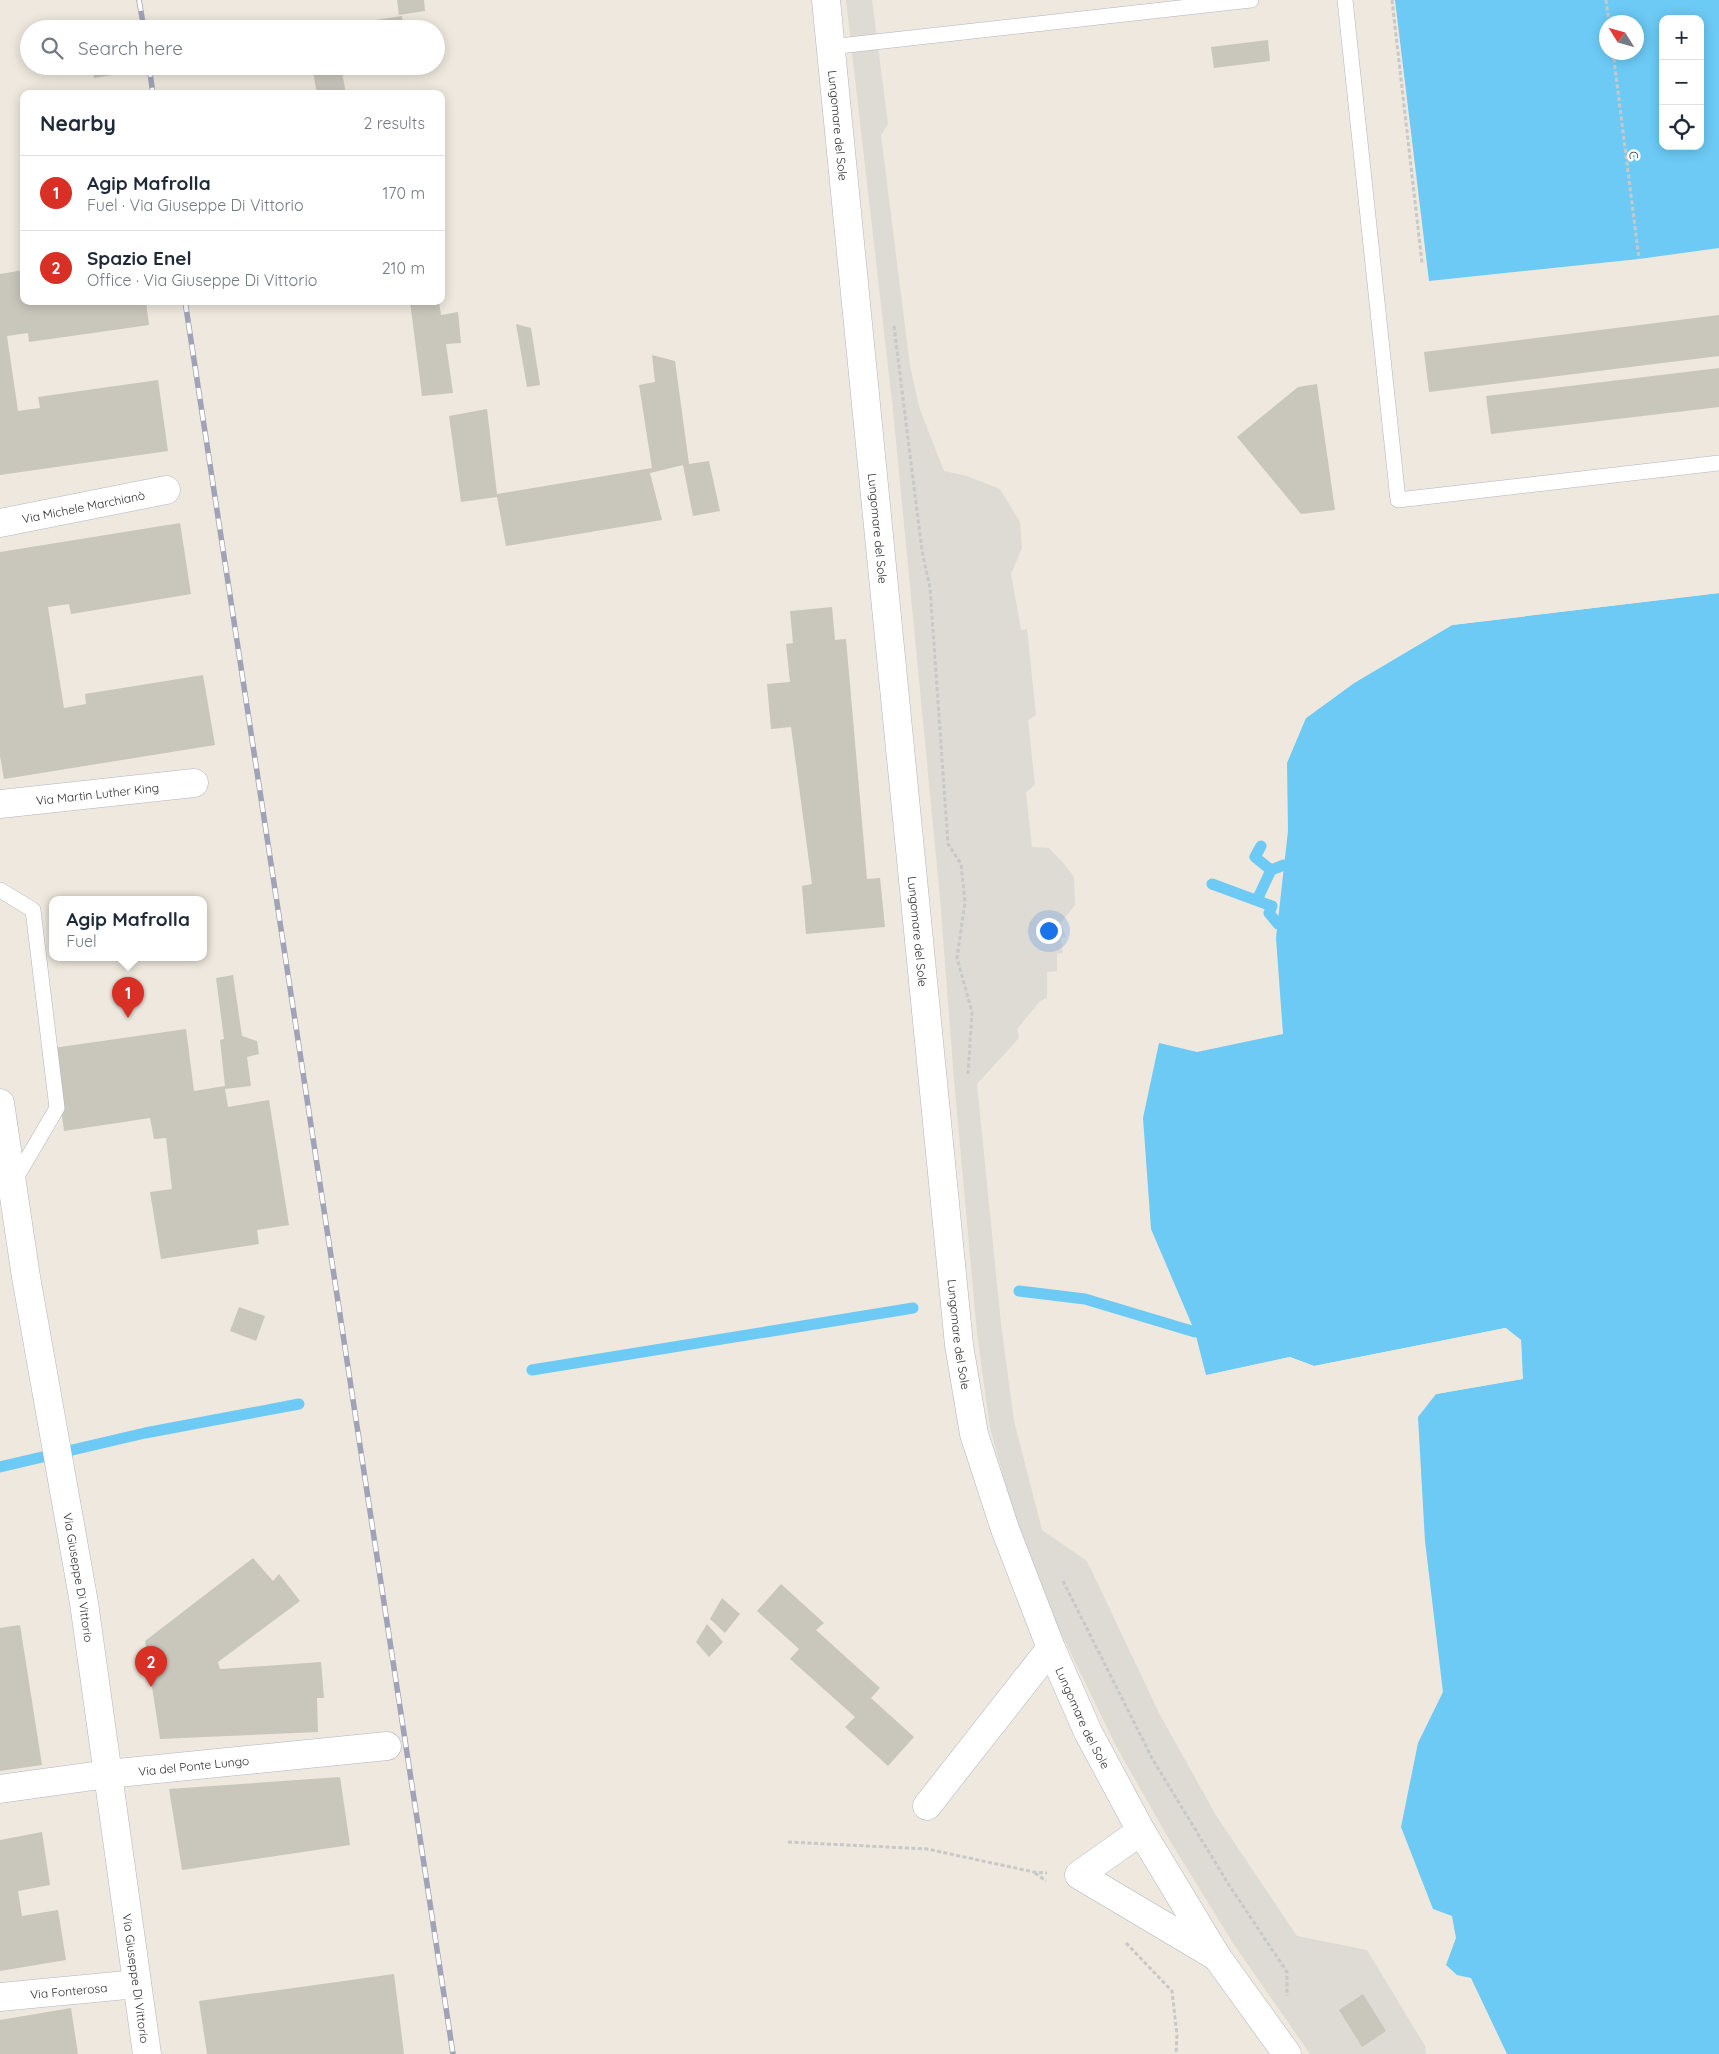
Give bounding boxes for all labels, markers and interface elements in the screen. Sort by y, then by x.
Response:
north arrow [1599,15,1644,60]
map controls [1659,15,1704,150]
button: + [1659,15,1704,60]
search box [20,20,445,75]
icon: search [38,34,66,62]
text: Search here [78,36,183,60]
button: − [1659,60,1704,105]
street label: Lungomare del Sole [825,69,851,181]
button: locate [1659,105,1704,150]
text: Nearby [40,110,116,136]
text: 2 results [363,113,425,133]
street label: C [1626,150,1642,160]
text: Agip Mafrolla [87,171,211,195]
text: 1 [53,183,59,203]
text: 170 m [382,183,425,203]
text: Fuel · Via Giuseppe Di Vittorio [87,195,304,215]
text: Spazio Enel [87,246,192,270]
text: 2 [51,258,61,278]
text: 210 m [382,258,425,278]
text: Office · Via Giuseppe Di Vittorio [87,270,318,290]
street label: Lungomare del Sole [865,473,891,585]
street label: Via Michele Marchianò [21,487,146,526]
street label: Via Martin Luther King [35,779,160,808]
street label: Lungomare del Sole [905,876,931,988]
popup [49,896,207,961]
text: Agip Mafrolla [66,907,190,931]
your location [1036,918,1062,944]
text: Fuel [66,931,97,951]
pin: 1 [112,977,144,1018]
street label: Lungomare del Sole [945,1279,974,1391]
street label: Via Giuseppe Di Vittorio [61,1512,97,1643]
pin: 2 [135,1646,167,1687]
street label: Lungomare del Sole [1053,1664,1114,1771]
street label: Via del Ponte Lungo [137,1752,250,1778]
street label: Via Giuseppe Di Vittorio [120,1913,153,2044]
street label: Via Fonterosa [29,1979,108,2002]

